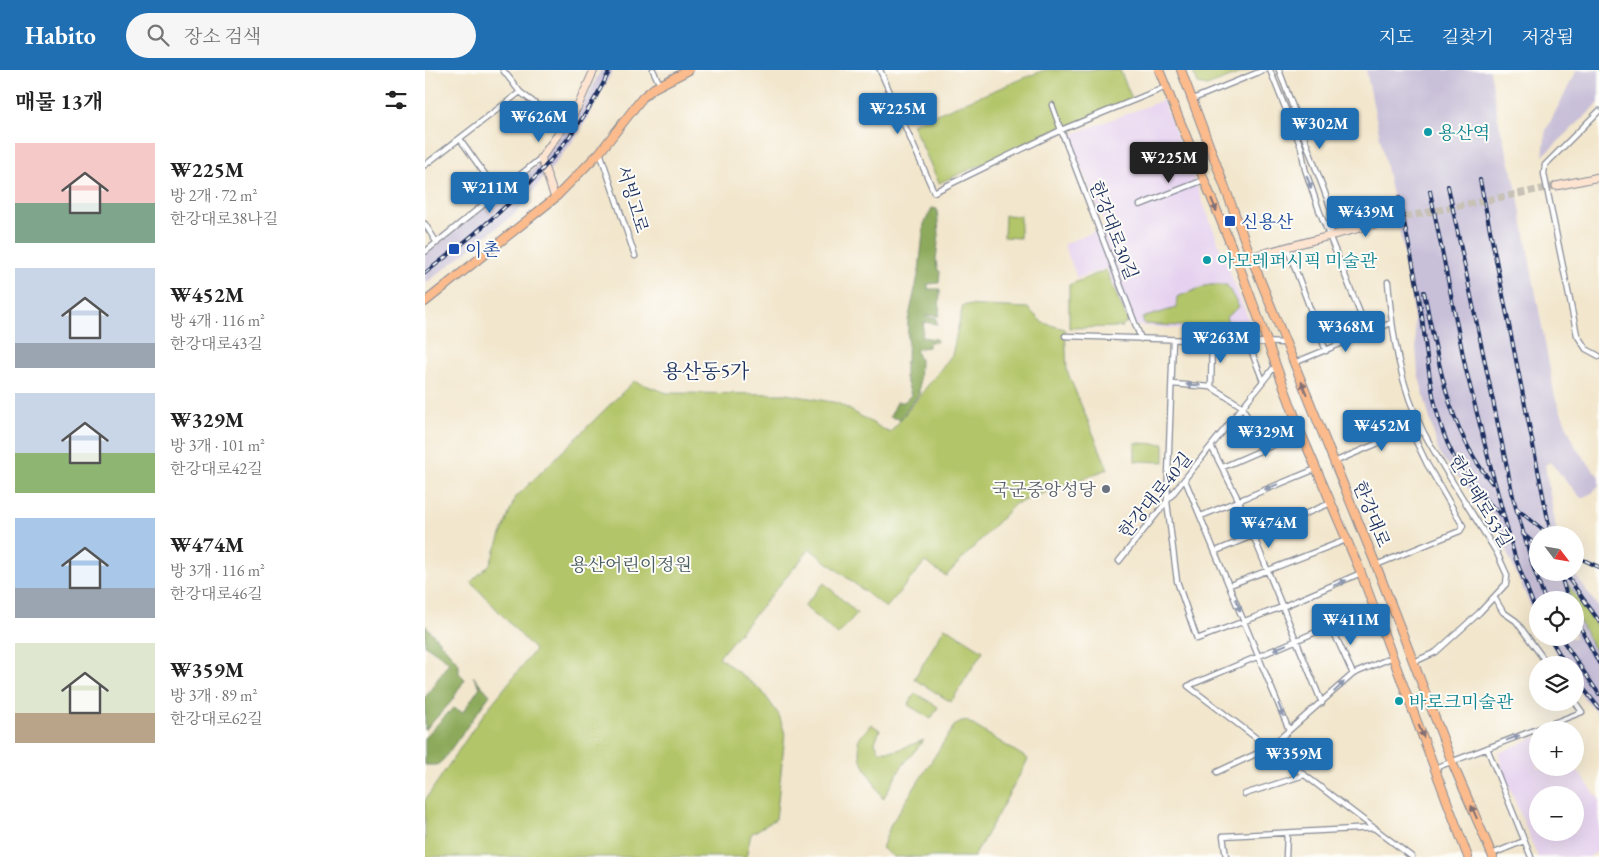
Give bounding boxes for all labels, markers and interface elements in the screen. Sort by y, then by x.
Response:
search box [126,13,476,58]
text: Habito [25,20,96,51]
icon: search [144,21,172,49]
text: 장소 검색 [184,24,261,49]
text: 지도 [1379,25,1414,48]
text: 길찾기 [1442,25,1494,48]
text: 저장됨 [1522,25,1574,48]
icon: filters [382,86,410,114]
text: 매물 13개 [15,88,103,115]
pin: ₩225M [863,92,933,135]
text: ₩225M [870,98,926,119]
pin: ₩626M [504,100,574,143]
text: ₩626M [511,106,567,127]
pin: ₩302M [1285,108,1355,150]
text: ₩302M [1292,113,1348,134]
place label: 용산역 [1438,121,1490,144]
marker: 용산역 [1422,126,1434,138]
pin: ₩225M [1134,142,1204,184]
text: ₩225M [1141,147,1197,168]
text: ₩225M [170,156,244,183]
street label: 서빙고로 [612,162,654,236]
icon: home [55,163,115,223]
pin: ₩211M [455,172,525,214]
one-way arrow [1305,175,1313,190]
text: ₩211M [462,177,518,198]
street label: 한강대로30길 [1085,177,1143,283]
text: 방 2개 · 72 m² [170,185,257,206]
pin: ₩439M [1331,196,1401,238]
one-way arrow [1211,198,1219,212]
text: ₩439M [1338,201,1394,222]
text: 한강대로38나길 [170,208,278,229]
place label: 신용산 [1241,210,1294,233]
marker: 신용산 [1223,214,1237,228]
place label: 이촌 [465,238,500,261]
marker: 이촌 [447,242,461,256]
place label: 아모레퍼시픽 미술관 [1217,249,1378,272]
marker: 아모레퍼시픽 미술관 [1201,254,1213,266]
text: ₩452M [170,281,244,308]
icon: home [55,288,115,348]
text: 방 4개 · 116 m² [170,310,265,331]
pin: ₩368M [1311,310,1381,353]
text: ₩368M [1318,316,1374,337]
pin: ₩263M [1186,322,1256,364]
text: ₩263M [1193,327,1249,348]
text: 한강대로43길 [170,333,263,354]
district label: 용산동5가 [663,358,750,384]
one-way arrow [1300,380,1308,395]
one-way arrow [1184,381,1200,389]
text: ₩329M [170,406,244,433]
pin: ₩452M [1347,410,1417,452]
icon: home [55,413,115,473]
text: ₩452M [1354,415,1410,436]
pin: ₩329M [1231,416,1301,458]
text: ₩329M [1238,421,1294,442]
text: 방 3개 · 101 m² [170,435,265,456]
street label: 한강대로40길 [1113,447,1197,543]
street label: 한강대로53길 [1444,450,1518,552]
text: 한강대로42길 [170,458,263,479]
street label: 한강대로 [1348,477,1396,551]
place label: 국군중앙성당 [992,478,1097,501]
marker: 국군중앙성당 [1100,483,1112,495]
one-way arrow [1264,484,1278,492]
pin: ₩474M [1234,506,1304,549]
text: ₩474M [1241,512,1297,533]
north arrow [1529,526,1584,581]
map controls [1529,526,1584,841]
text: ₩474M [170,531,244,558]
icon: home [55,538,115,598]
park label: 용산어린이정원 [570,553,692,576]
text: 방 3개 · 116 m² [170,560,265,581]
one-way arrow [1333,578,1347,586]
text: 한강대로46길 [170,583,263,604]
button: locate [1529,591,1584,646]
one-way arrow [1234,598,1242,613]
pin: ₩411M [1316,604,1386,646]
text: ₩411M [1323,609,1379,630]
one-way arrow [1273,644,1287,652]
text: ₩359M [170,656,244,683]
button: layers [1529,656,1584,711]
icon: home [55,663,115,723]
one-way arrow [1333,681,1345,693]
text: 방 3개 · 89 m² [170,685,257,706]
place label: 바로크미술관 [1409,690,1514,713]
marker: 바로크미술관 [1393,695,1405,707]
one-way arrow [1278,702,1285,717]
text: 한강대로62길 [170,708,263,729]
button: + [1529,721,1584,776]
one-way arrow [1418,724,1425,739]
one-way arrow [1506,734,1521,741]
pin: ₩359M [1259,738,1329,780]
text: ₩359M [1266,743,1322,764]
button: − [1529,786,1584,841]
one-way arrow [1469,805,1477,819]

